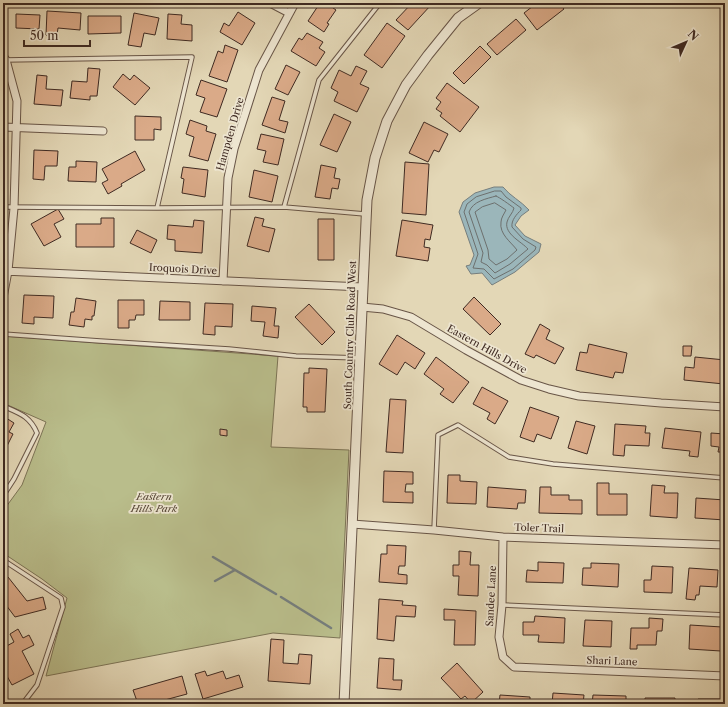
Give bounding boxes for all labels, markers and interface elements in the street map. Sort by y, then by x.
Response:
scale bar [24,22,90,48]
north arrow [666,22,706,62]
text: N [685,27,702,44]
text: 50 m [30,28,59,43]
street label: Hampden Drive [213,95,247,172]
street label: South Country Club Road West [341,260,359,410]
street label: Iroquois Drive [149,261,218,277]
street label: Eastern Hills Drive [445,322,530,377]
park label: Eastern Hills Park [130,490,178,515]
street label: Toler Trail [514,521,564,535]
street label: Sandee Lane [483,565,499,627]
street label: Shari Lane [586,654,638,668]

